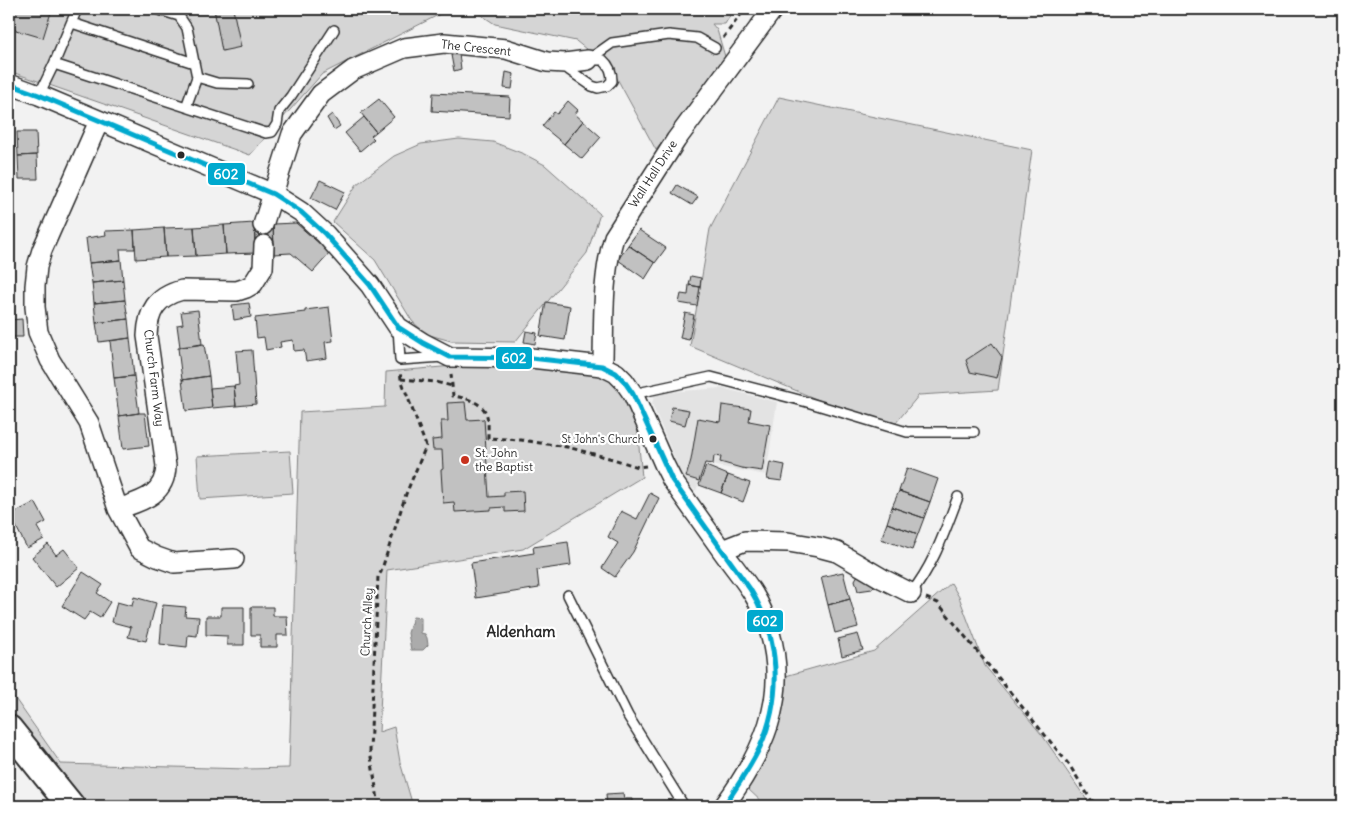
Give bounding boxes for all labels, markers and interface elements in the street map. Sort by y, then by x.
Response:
street label: The Crescent [440,36,512,59]
street label: Wall Hall Drive [625,137,680,210]
unlabelled marker [176,150,186,160]
line badge: 602 [207,162,246,186]
text: 602 [214,165,239,183]
street label: Church Farm Way [141,328,168,427]
line badge: 602 [495,346,533,370]
text: 602 [502,349,527,367]
place label: St John's Church [561,432,644,446]
marker: St John's Church [648,434,658,444]
place label: St. John the Baptist [475,445,533,474]
marker: St. John the Baptist [459,454,471,466]
street label: Church Alley [357,587,376,657]
line badge: 602 [746,609,784,633]
text: 602 [753,612,778,630]
district label: Aldenham [487,622,555,641]

